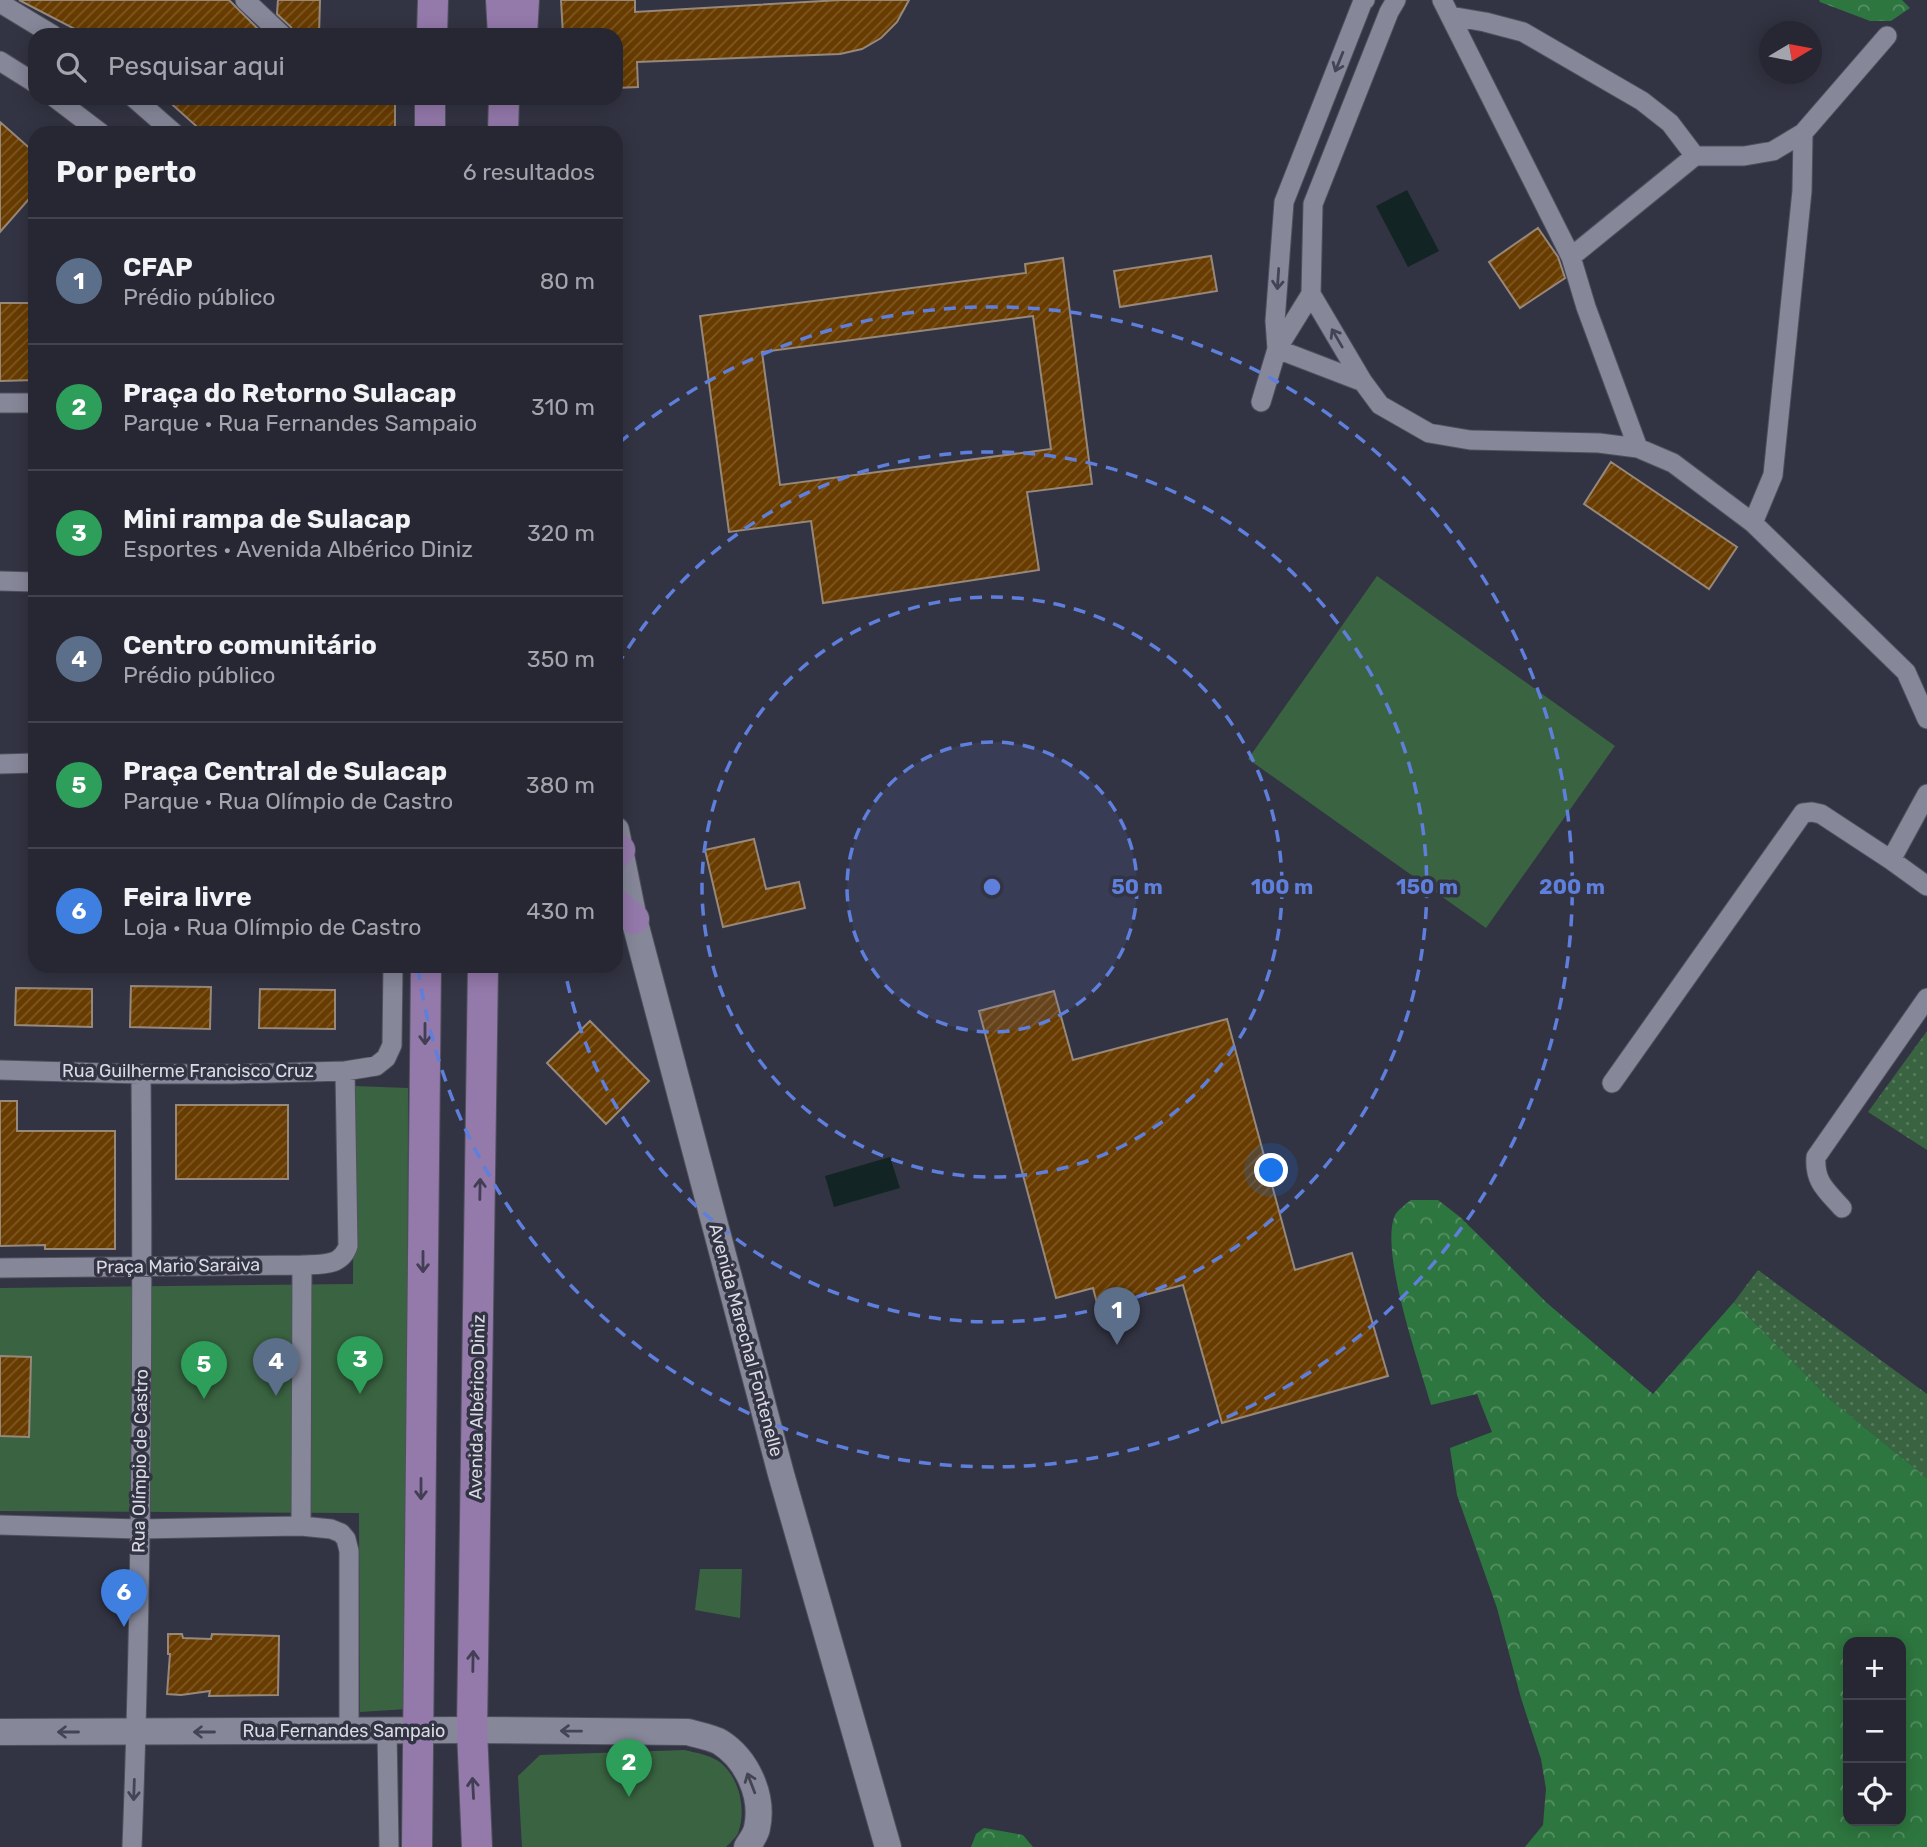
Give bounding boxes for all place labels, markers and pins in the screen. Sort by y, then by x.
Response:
centre of rings [980,875,1004,899]
pin: 1 [1094,1287,1140,1345]
pin: 3 [337,1336,383,1394]
pin: 4 [253,1338,299,1396]
pin: 5 [181,1341,227,1399]
pin: 6 [101,1569,147,1627]
pin: 2 [606,1739,652,1797]

